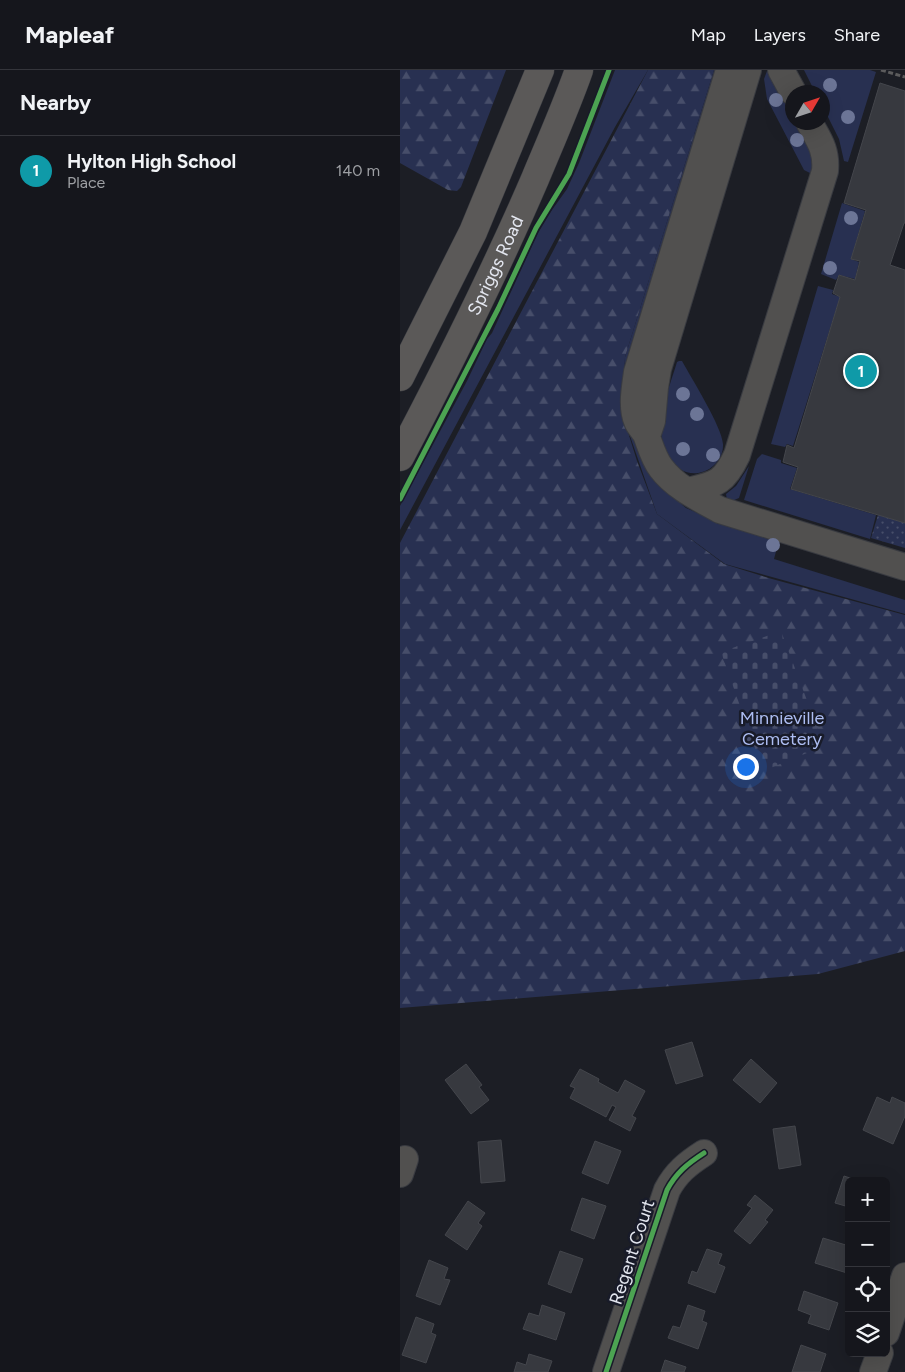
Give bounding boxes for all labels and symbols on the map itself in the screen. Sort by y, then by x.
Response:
north arrow [785,85,830,130]
street label: Spriggs Road [463,212,528,319]
pin: 1 [845,352,877,390]
park label: Minnieville Cemetery [740,707,824,750]
your location [733,754,759,780]
street label: Regent Court [605,1197,659,1307]

